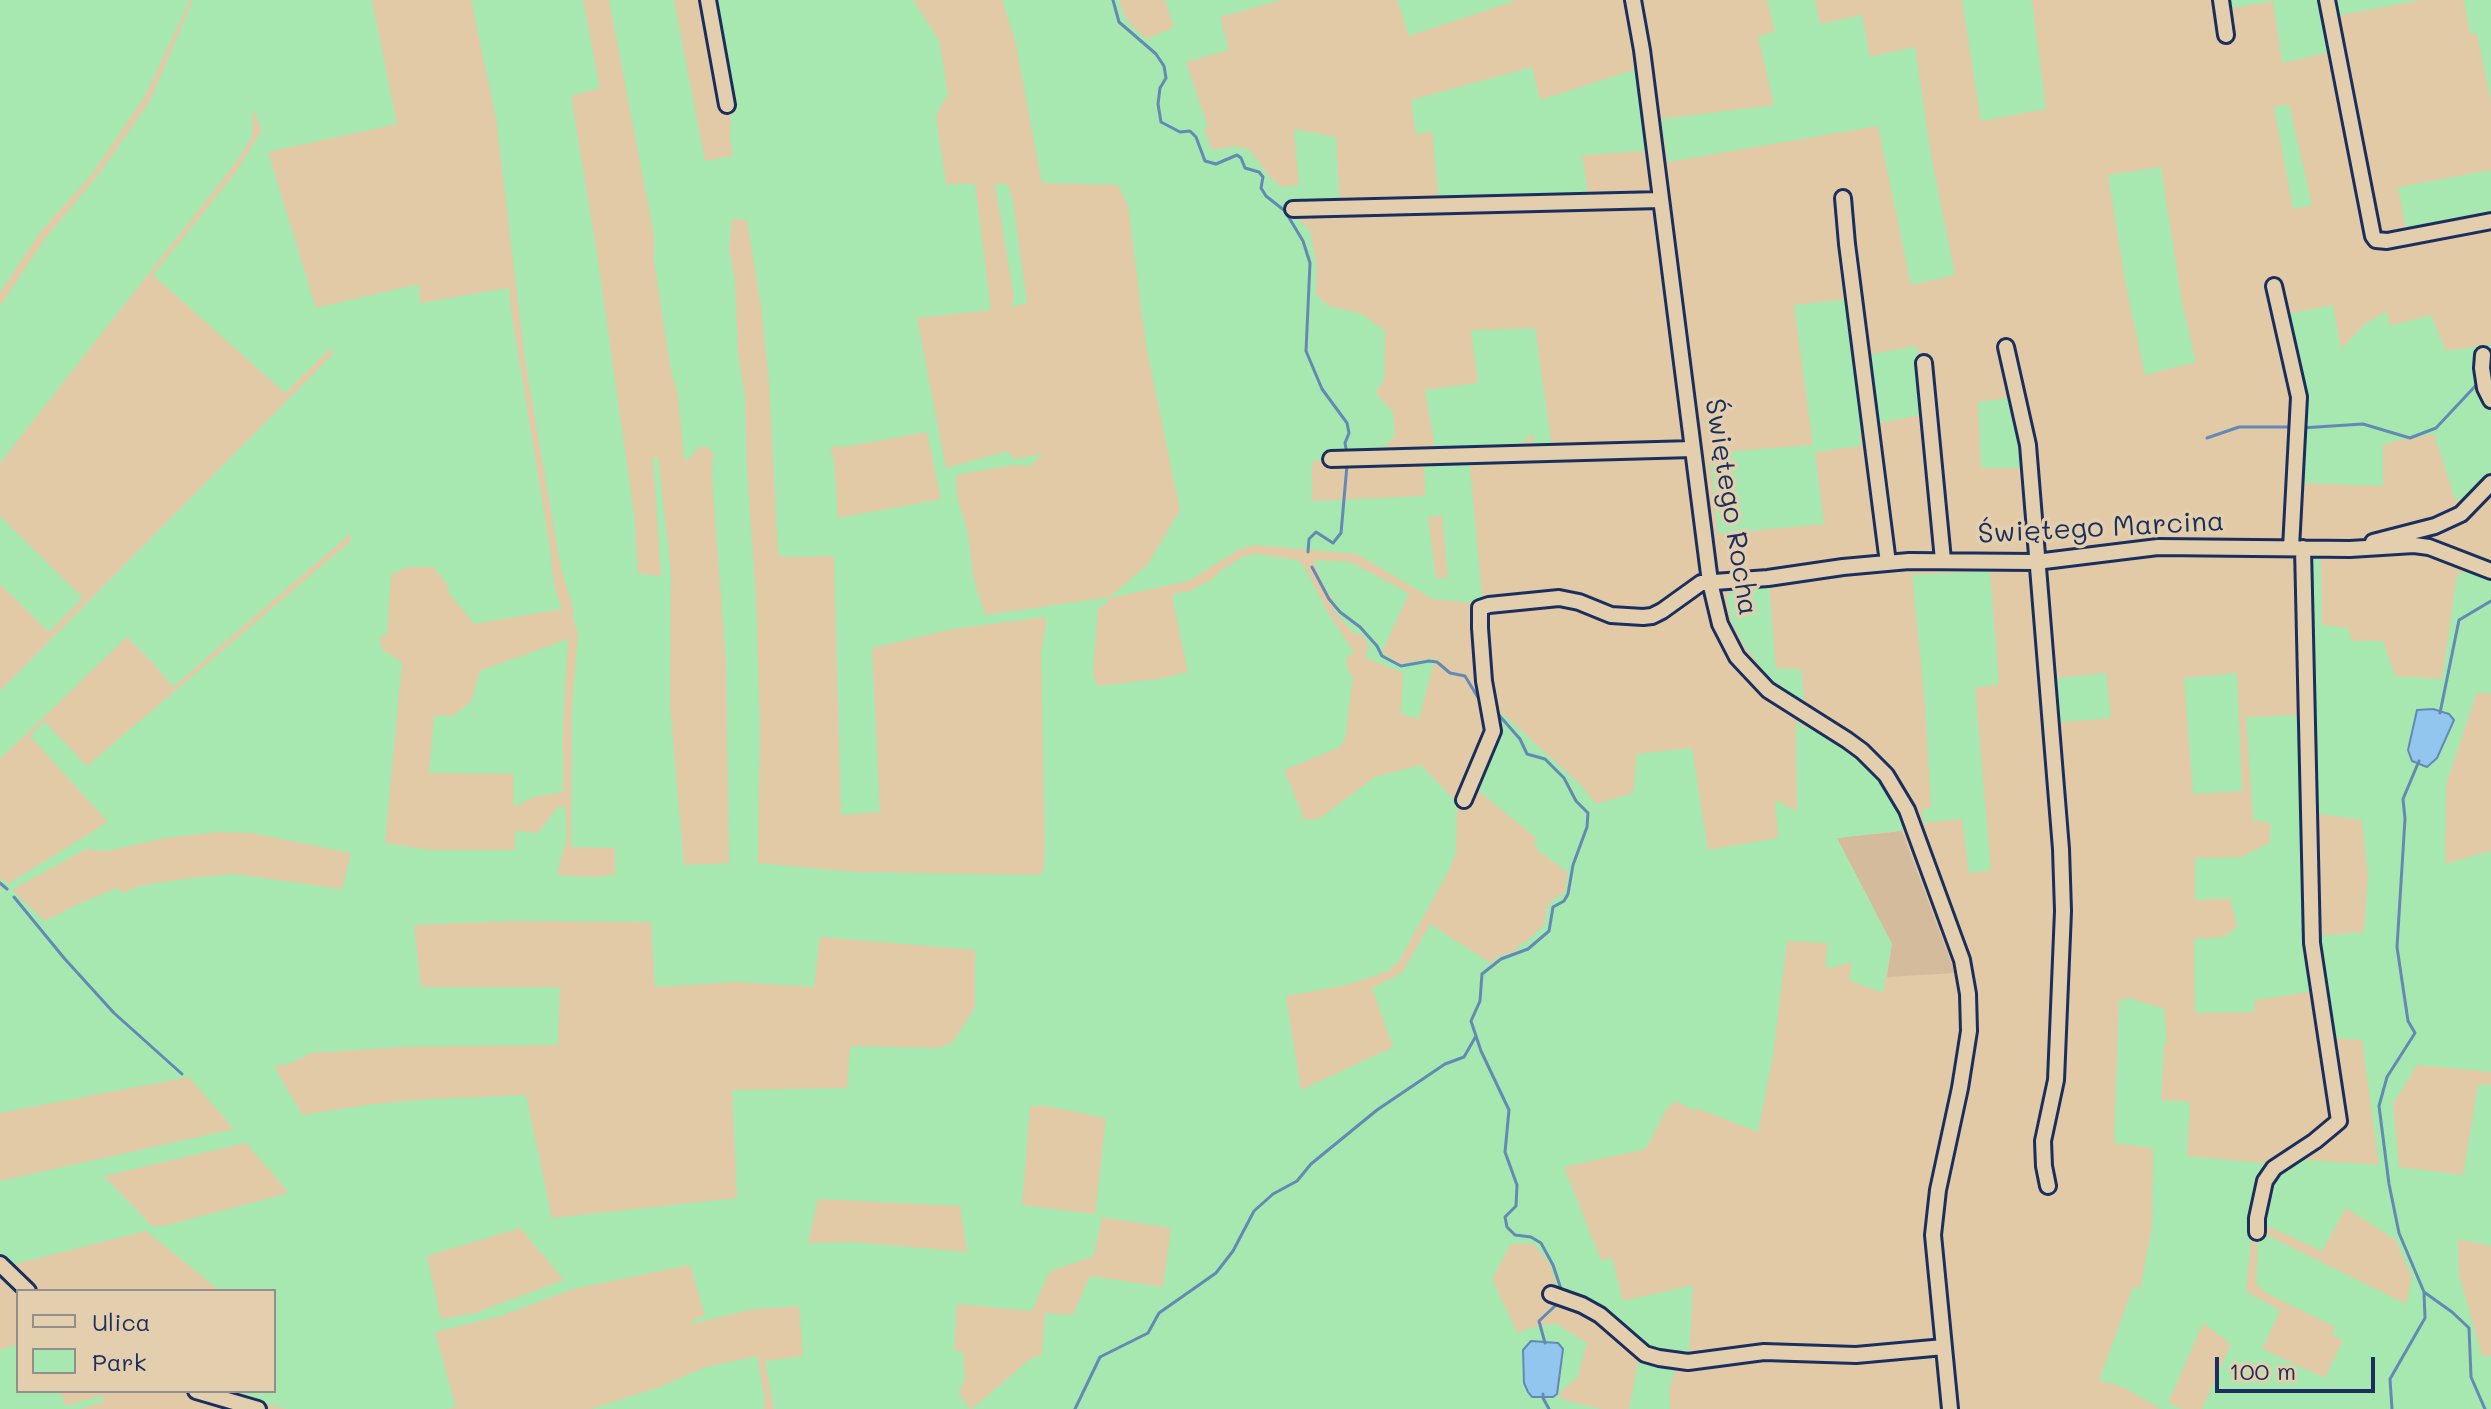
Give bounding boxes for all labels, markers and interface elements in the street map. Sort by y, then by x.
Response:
street label: Świętego Rocha [1697,396,1765,618]
street label: Świętego Marcina [1977,505,2225,551]
legend [16,1289,276,1393]
text: Ulica [92,1306,150,1337]
scale bar [2219,1341,2379,1391]
text: Park [92,1346,146,1377]
text: 100 m [2229,1355,2296,1386]

